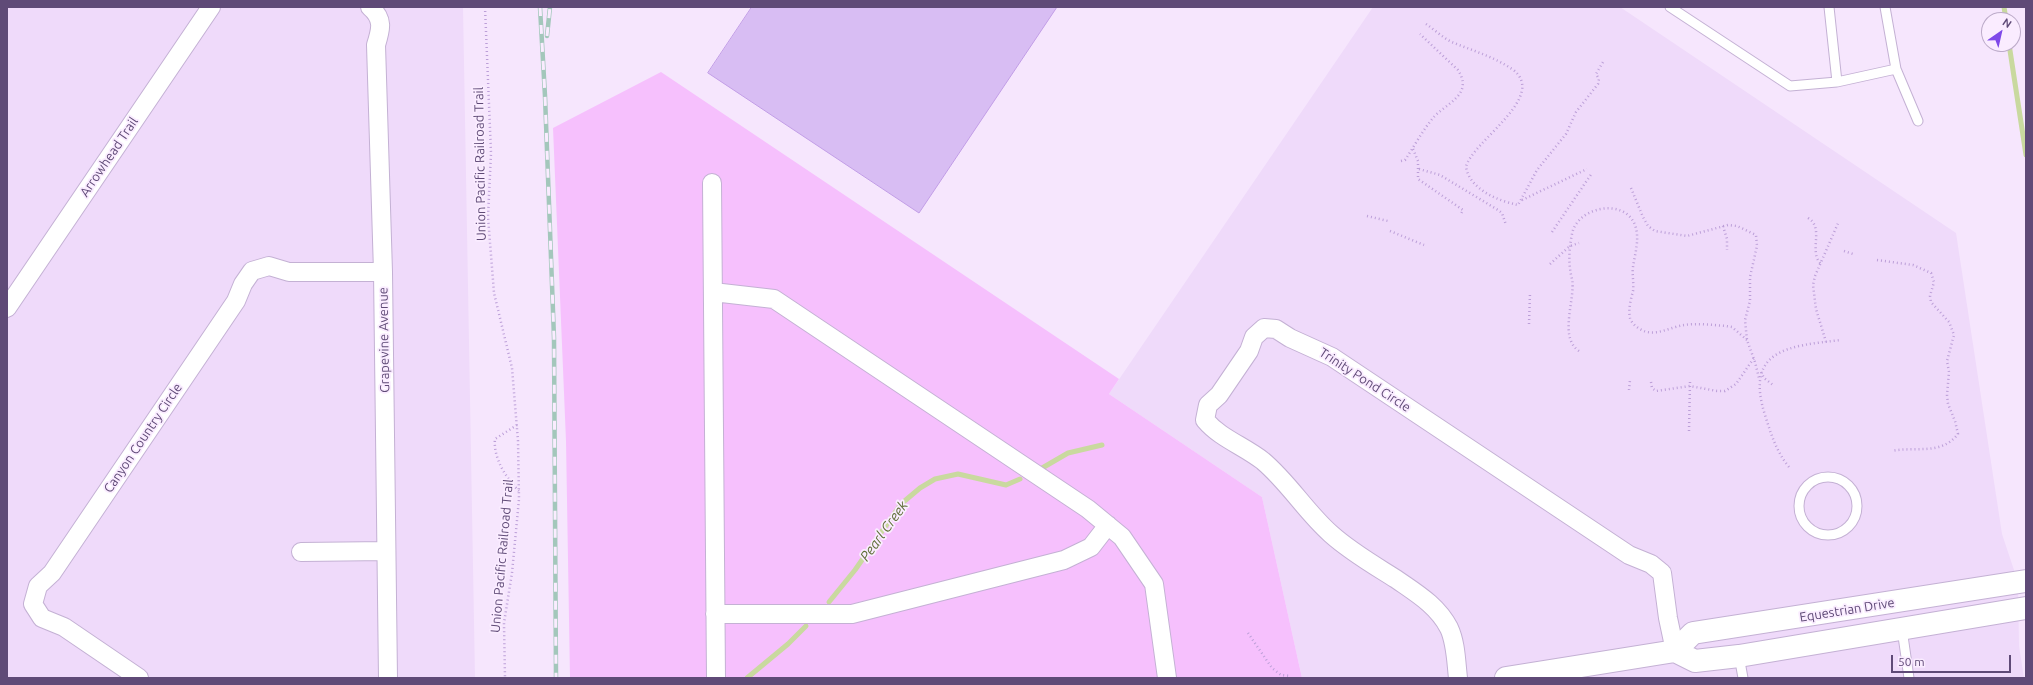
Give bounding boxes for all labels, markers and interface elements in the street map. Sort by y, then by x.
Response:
north arrow [1981,12,2021,52]
text: N [2000,16,2014,30]
street label: Union Pacific Railroad Trail [471,87,489,241]
street label: Arrowhead Trail [77,114,141,200]
street label: Grapevine Avenue [375,287,393,393]
street label: Trinity Pond Circle [1316,345,1414,415]
street label: Canyon Country Circle [101,380,185,496]
street label: Union Pacific Railroad Trail [488,479,516,633]
water label: Pearl Creek [856,497,912,565]
street label: Equestrian Drive [1798,595,1896,625]
scale bar [1893,647,2013,673]
text: 50 m [1898,655,1925,668]

